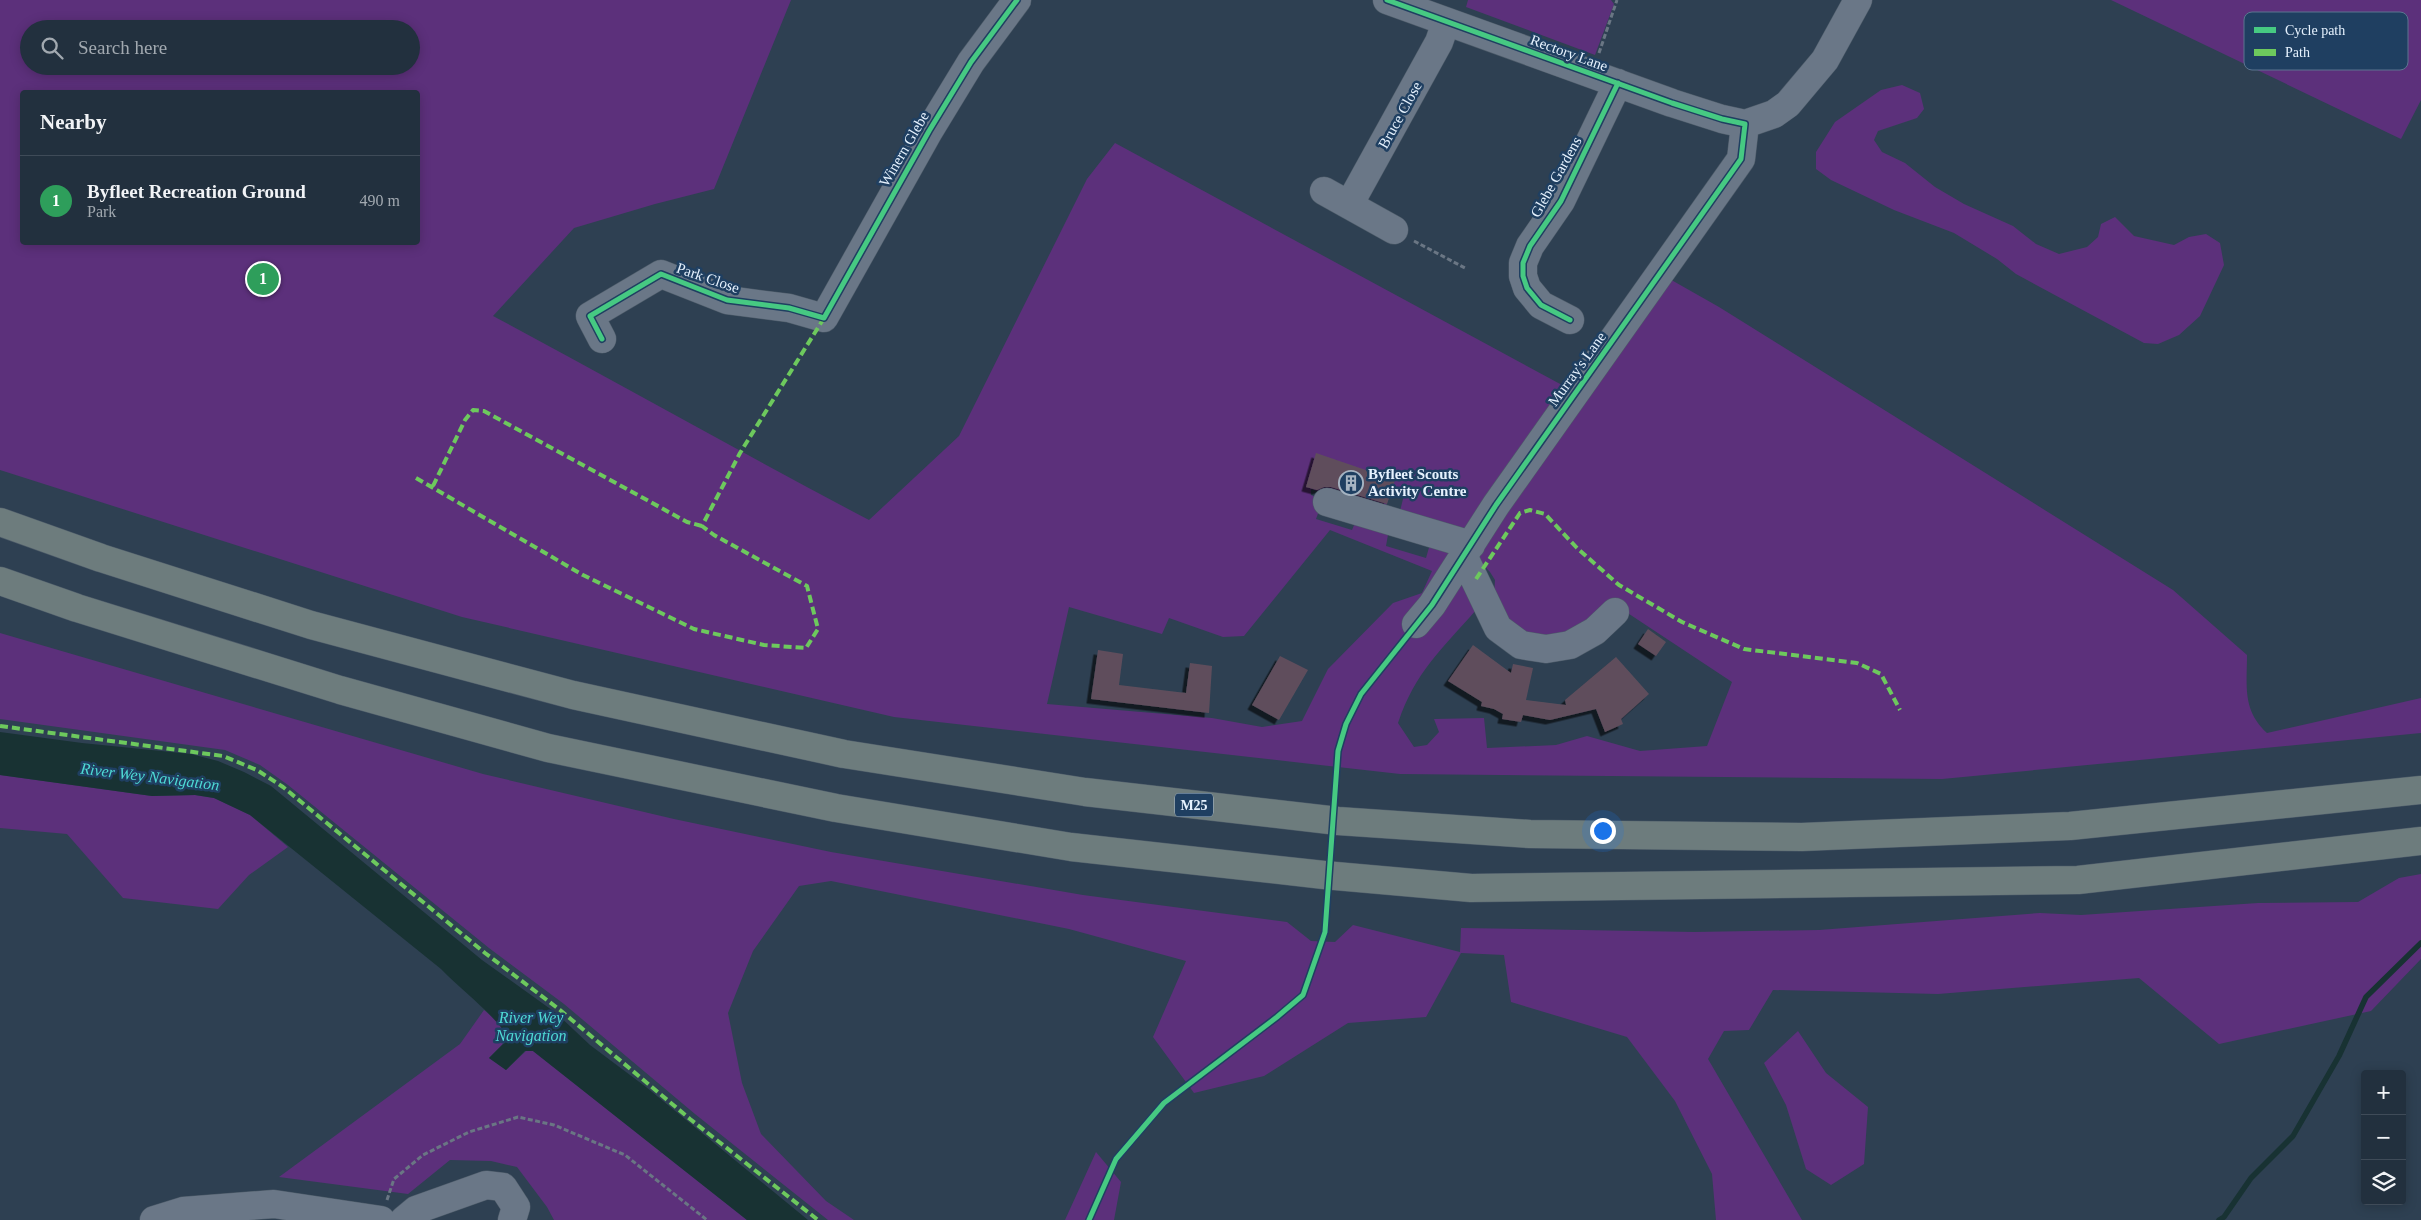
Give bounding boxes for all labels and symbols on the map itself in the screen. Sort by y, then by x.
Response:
legend [2244,12,2408,70]
text: Cycle path [2285,23,2345,38]
street label: Rectory Lane [1528,32,1610,75]
text: Path [2285,45,2310,60]
street label: Bruce Close [1375,79,1425,151]
street label: Winern Glebe [876,108,932,189]
street label: Glebe Gardens [1527,134,1585,220]
pin: 1 [247,260,279,298]
street label: Park Close [674,260,742,296]
street label: Murray's Lane [1545,329,1609,409]
place label: Byfleet Scouts Activity Centre [1368,466,1467,499]
building icon: Byfleet Scouts Activity Centre [1338,470,1364,496]
water label: River Wey Navigation [78,759,220,794]
road number: M25 [1175,794,1213,816]
your location [1590,818,1616,844]
water label: River Wey Navigation [494,1009,567,1045]

